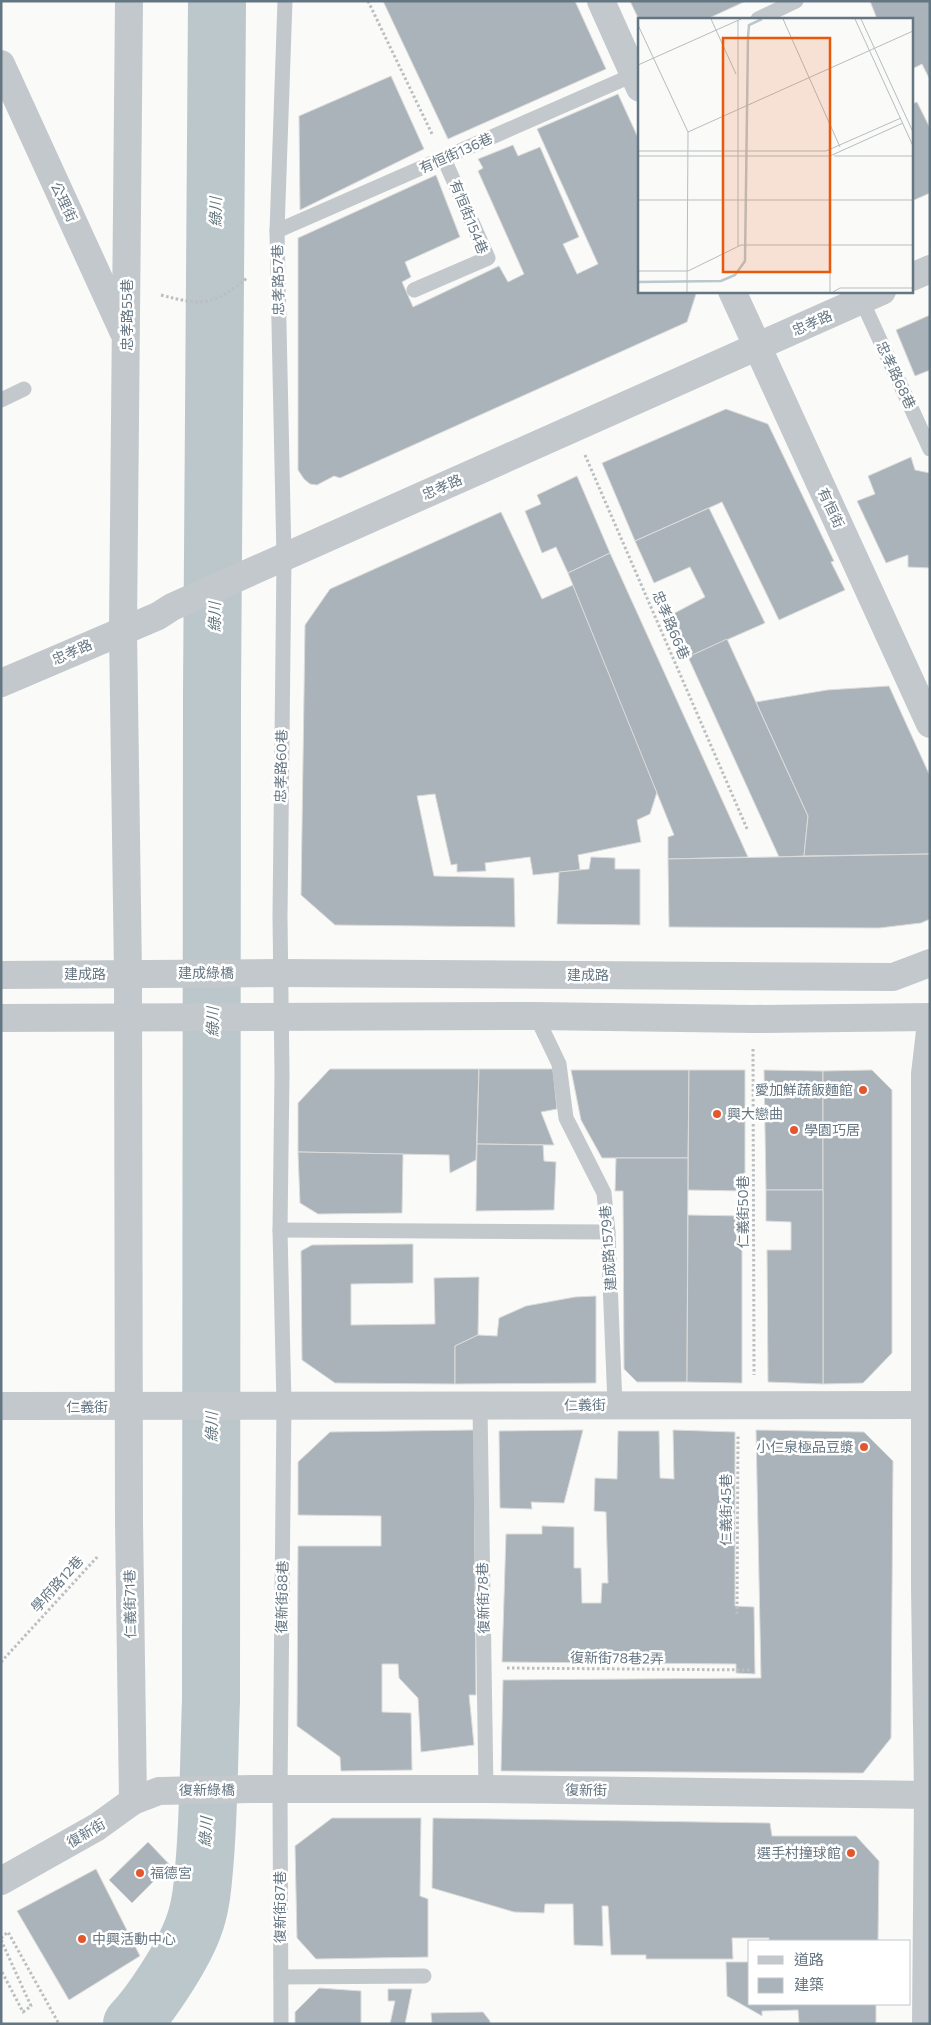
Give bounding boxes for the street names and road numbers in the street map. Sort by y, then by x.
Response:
street label: 有恒街136巷 [416,129,495,176]
street label: 有恒街154巷 [447,177,492,256]
street label: 公理街 [48,179,81,224]
street label: 忠孝路57巷 [268,244,287,316]
street label: 忠孝路55巷 [118,279,135,351]
street label: 忠孝路 [789,306,834,339]
street label: 忠孝路68巷 [873,338,920,411]
street label: 忠孝路 [419,470,464,503]
street label: 有恒街 [815,485,848,530]
street label: 忠孝路66巷 [649,588,694,662]
street label: 忠孝路 [49,635,94,668]
street label: 忠孝路60巷 [271,729,290,803]
street label: 建成綠橋 [178,964,234,981]
street label: 建成路 [64,965,106,982]
street label: 建成路 [567,966,609,983]
street label: 仁義街50巷 [734,1175,751,1249]
street label: 建成路1579巷 [596,1205,619,1291]
street label: 仁義街 [564,1396,606,1413]
street label: 仁義街 [66,1398,108,1415]
street label: 仁義街45巷 [717,1474,734,1546]
street label: 學府路12巷 [27,1552,86,1615]
street label: 復新街88巷 [272,1560,291,1634]
street label: 復新街78巷 [473,1562,492,1634]
street label: 仁義街71巷 [120,1569,139,1639]
street label: 復新街78巷2弄 [570,1648,664,1667]
street label: 復新綠橋 [179,1781,235,1798]
street label: 復新街 [565,1781,607,1798]
street label: 復新街 [63,1814,108,1851]
street label: 復新街87巷 [271,1871,288,1943]

